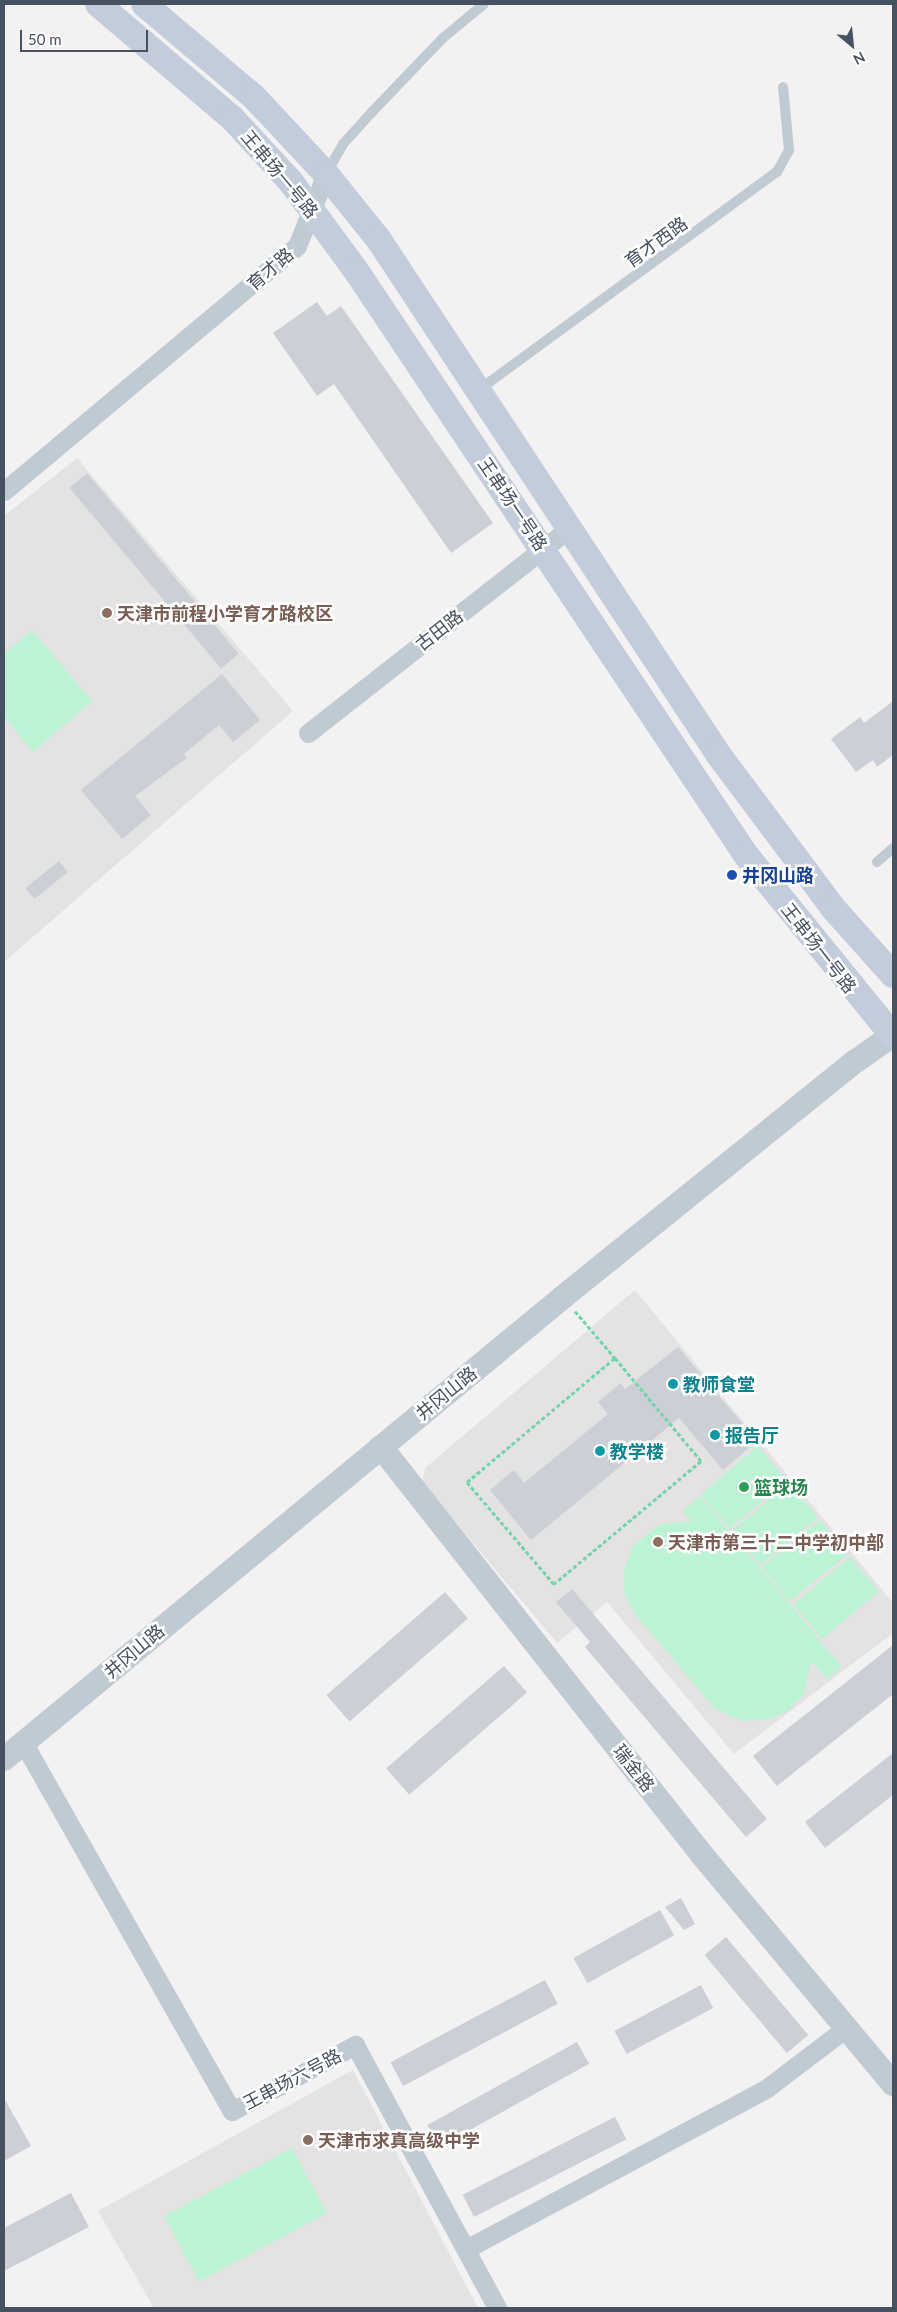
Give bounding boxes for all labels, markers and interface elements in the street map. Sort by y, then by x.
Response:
scale bar [22,20,150,52]
north arrow [827,20,877,70]
text: 50 m [28,30,62,48]
text: N [851,49,868,69]
street label: 王串场一号路 [237,126,323,222]
street label: 育才西路 [621,212,691,272]
street label: 育才路 [243,243,297,295]
street label: 王串场一号路 [474,453,552,555]
place label: 天津市前程小学育才路校区 [117,602,333,624]
street label: 古田路 [411,605,467,655]
marker: 天津市前程小学育才路校区 [101,607,113,619]
place label: 井冈山路 [742,864,814,886]
marker: 井冈山路 [726,869,738,881]
street label: 王串场一号路 [777,899,861,997]
street label: 井冈山路 [411,1362,481,1424]
place label: 教师食堂 [683,1373,755,1395]
marker: 教师食堂 [667,1378,679,1390]
place label: 报告厅 [725,1424,779,1446]
marker: 报告厅 [709,1429,721,1441]
place label: 教学楼 [610,1440,664,1462]
marker: 教学楼 [594,1445,606,1457]
place label: 篮球场 [754,1476,808,1498]
marker: 篮球场 [738,1481,750,1493]
place label: 天津市第三十二中学初中部 [668,1531,884,1553]
marker: 天津市第三十二中学初中部 [652,1536,664,1548]
street label: 井冈山路 [99,1620,169,1682]
street label: 瑞金路 [609,1740,659,1796]
street label: 王串场六号路 [239,2044,345,2114]
place label: 天津市求真高级中学 [318,2129,480,2151]
marker: 天津市求真高级中学 [302,2134,314,2146]

